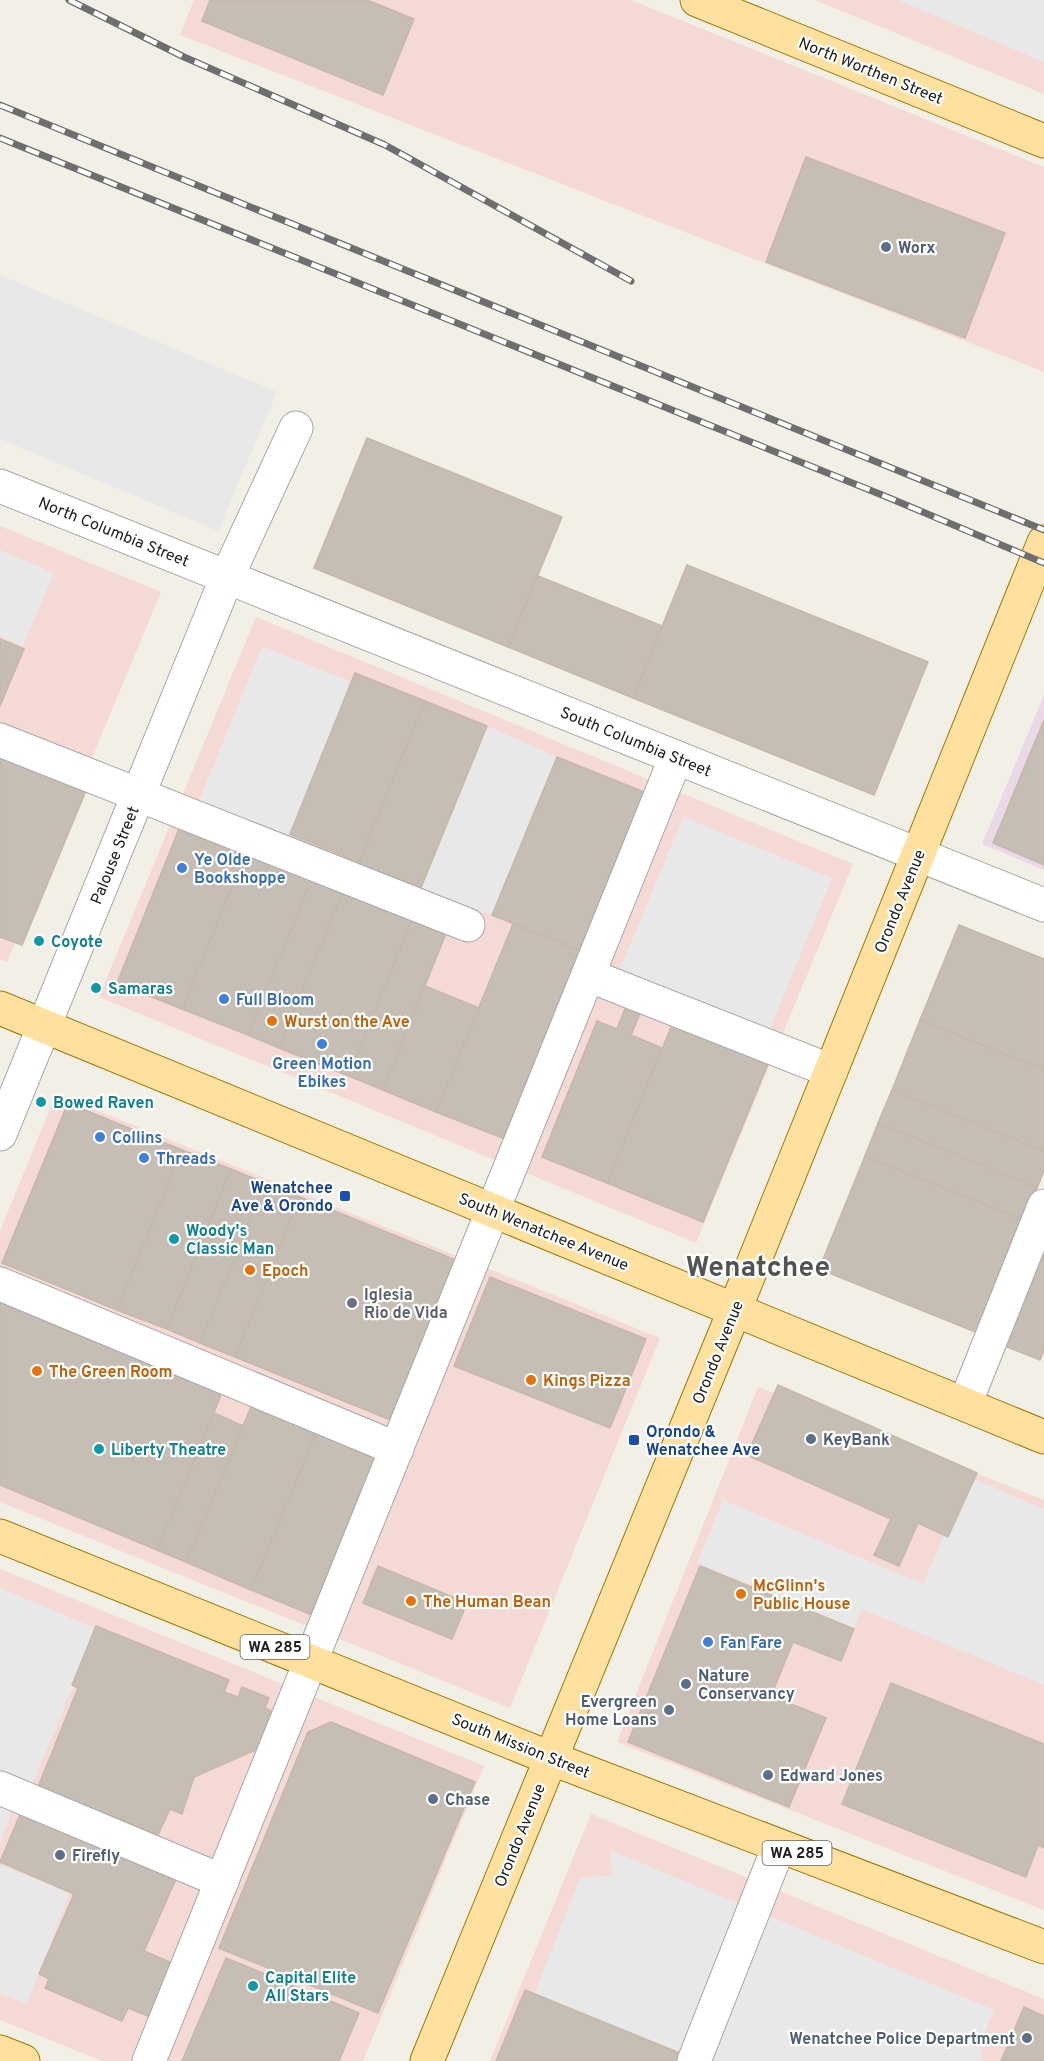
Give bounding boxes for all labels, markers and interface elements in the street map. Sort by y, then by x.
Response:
street label: North Worthen Street [795,34,945,110]
place label: Worx [898,239,936,259]
marker: Worx [879,240,893,254]
street label: North Columbia Street [35,493,191,572]
street label: South Columbia Street [557,703,714,782]
street label: Palouse Street [87,804,145,908]
street label: Orondo Avenue [871,847,931,957]
place label: Ye Olde Bookshoppe [194,851,286,889]
marker: Ye Olde Bookshoppe [175,861,189,875]
place label: Coyote [51,933,103,953]
marker: Coyote [32,934,46,948]
place label: Samaras [108,980,173,1000]
marker: Samaras [89,981,103,995]
place label: Full Bloom [236,991,314,1011]
marker: Full Bloom [217,992,231,1006]
place label: Wurst on the Ave [284,1013,410,1033]
marker: Wurst on the Ave [265,1014,279,1028]
marker: Green Motion Ebikes [315,1037,329,1051]
place label: Green Motion Ebikes [272,1055,372,1093]
place label: Bowed Raven [53,1094,154,1114]
marker: Bowed Raven [34,1095,48,1109]
place label: Collins [112,1129,163,1149]
marker: Collins [93,1130,107,1144]
place label: Threads [156,1150,217,1170]
marker: Threads [137,1151,151,1165]
place label: Wenatchee Ave & Orondo [231,1179,333,1217]
marker: Wenatchee Ave & Orondo [338,1189,352,1203]
street label: South Wenatchee Avenue [455,1190,631,1276]
place label: Woody's Classic Man [186,1222,274,1260]
marker: Woody's Classic Man [167,1232,181,1246]
district label: Wenatchee [686,1251,830,1287]
place label: Epoch [262,1262,309,1282]
marker: Epoch [243,1263,257,1277]
place label: Iglesia Rio de Vida [364,1286,448,1324]
marker: Iglesia Rio de Vida [345,1296,359,1310]
street label: Orondo Avenue [689,1298,749,1408]
place label: The Green Room [49,1363,173,1383]
marker: The Green Room [30,1364,44,1378]
place label: Kings Pizza [543,1372,631,1392]
marker: Kings Pizza [524,1373,538,1387]
place label: Orondo & Wenatchee Ave [646,1423,760,1461]
place label: KeyBank [823,1431,890,1451]
marker: KeyBank [804,1432,818,1446]
marker: Orondo & Wenatchee Ave [627,1433,641,1447]
place label: Liberty Theatre [111,1441,226,1461]
marker: Liberty Theatre [92,1442,106,1456]
place label: McGlinn's Public House [753,1577,851,1615]
marker: McGlinn's Public House [734,1587,748,1601]
place label: The Human Bean [423,1593,551,1613]
marker: The Human Bean [404,1594,418,1608]
place label: Fan Fare [720,1634,782,1654]
road number: WA 285 [240,1635,310,1659]
marker: Fan Fare [701,1635,715,1649]
place label: Nature Conservancy [698,1667,795,1705]
marker: Nature Conservancy [679,1677,693,1691]
place label: Evergreen Home Loans [565,1693,657,1731]
marker: Evergreen Home Loans [662,1703,676,1717]
street label: South Mission Street [448,1710,592,1784]
place label: Edward Jones [780,1767,883,1787]
marker: Edward Jones [761,1768,775,1782]
street label: Orondo Avenue [491,1781,551,1891]
place label: Chase [445,1791,490,1811]
marker: Chase [426,1792,440,1806]
road number: WA 285 [762,1841,832,1865]
place label: Firefly [72,1847,120,1867]
marker: Firefly [53,1848,67,1862]
place label: Capital Elite All Stars [265,1969,356,2007]
marker: Capital Elite All Stars [246,1979,260,1993]
place label: Wenatchee Police Department [789,2030,1015,2050]
marker: Wenatchee Police Department [1020,2031,1034,2045]

